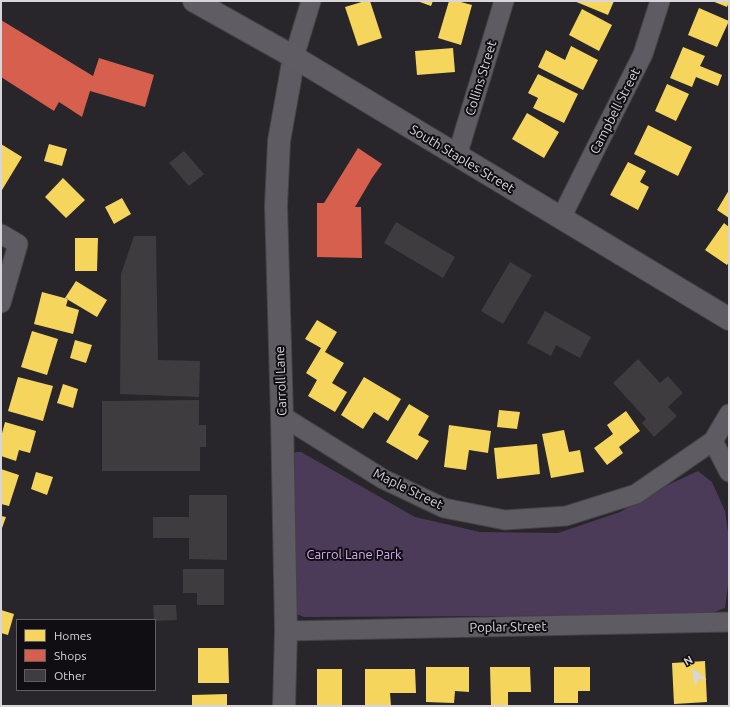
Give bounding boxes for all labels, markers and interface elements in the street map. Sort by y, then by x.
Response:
street label: Collins Street [462,38,500,118]
street label: Campbell Street [587,65,643,157]
street label: South Staples Street [407,122,517,196]
street label: Carroll Lane [272,346,290,416]
street label: Maple Street [371,465,445,513]
park label: Carrol Lane Park [306,547,402,563]
legend [16,619,156,691]
street label: Poplar Street [469,619,547,635]
text: Homes [54,629,92,642]
text: Shops [54,649,86,662]
north arrow [674,651,714,691]
text: N [682,653,695,668]
text: Other [54,669,86,682]

